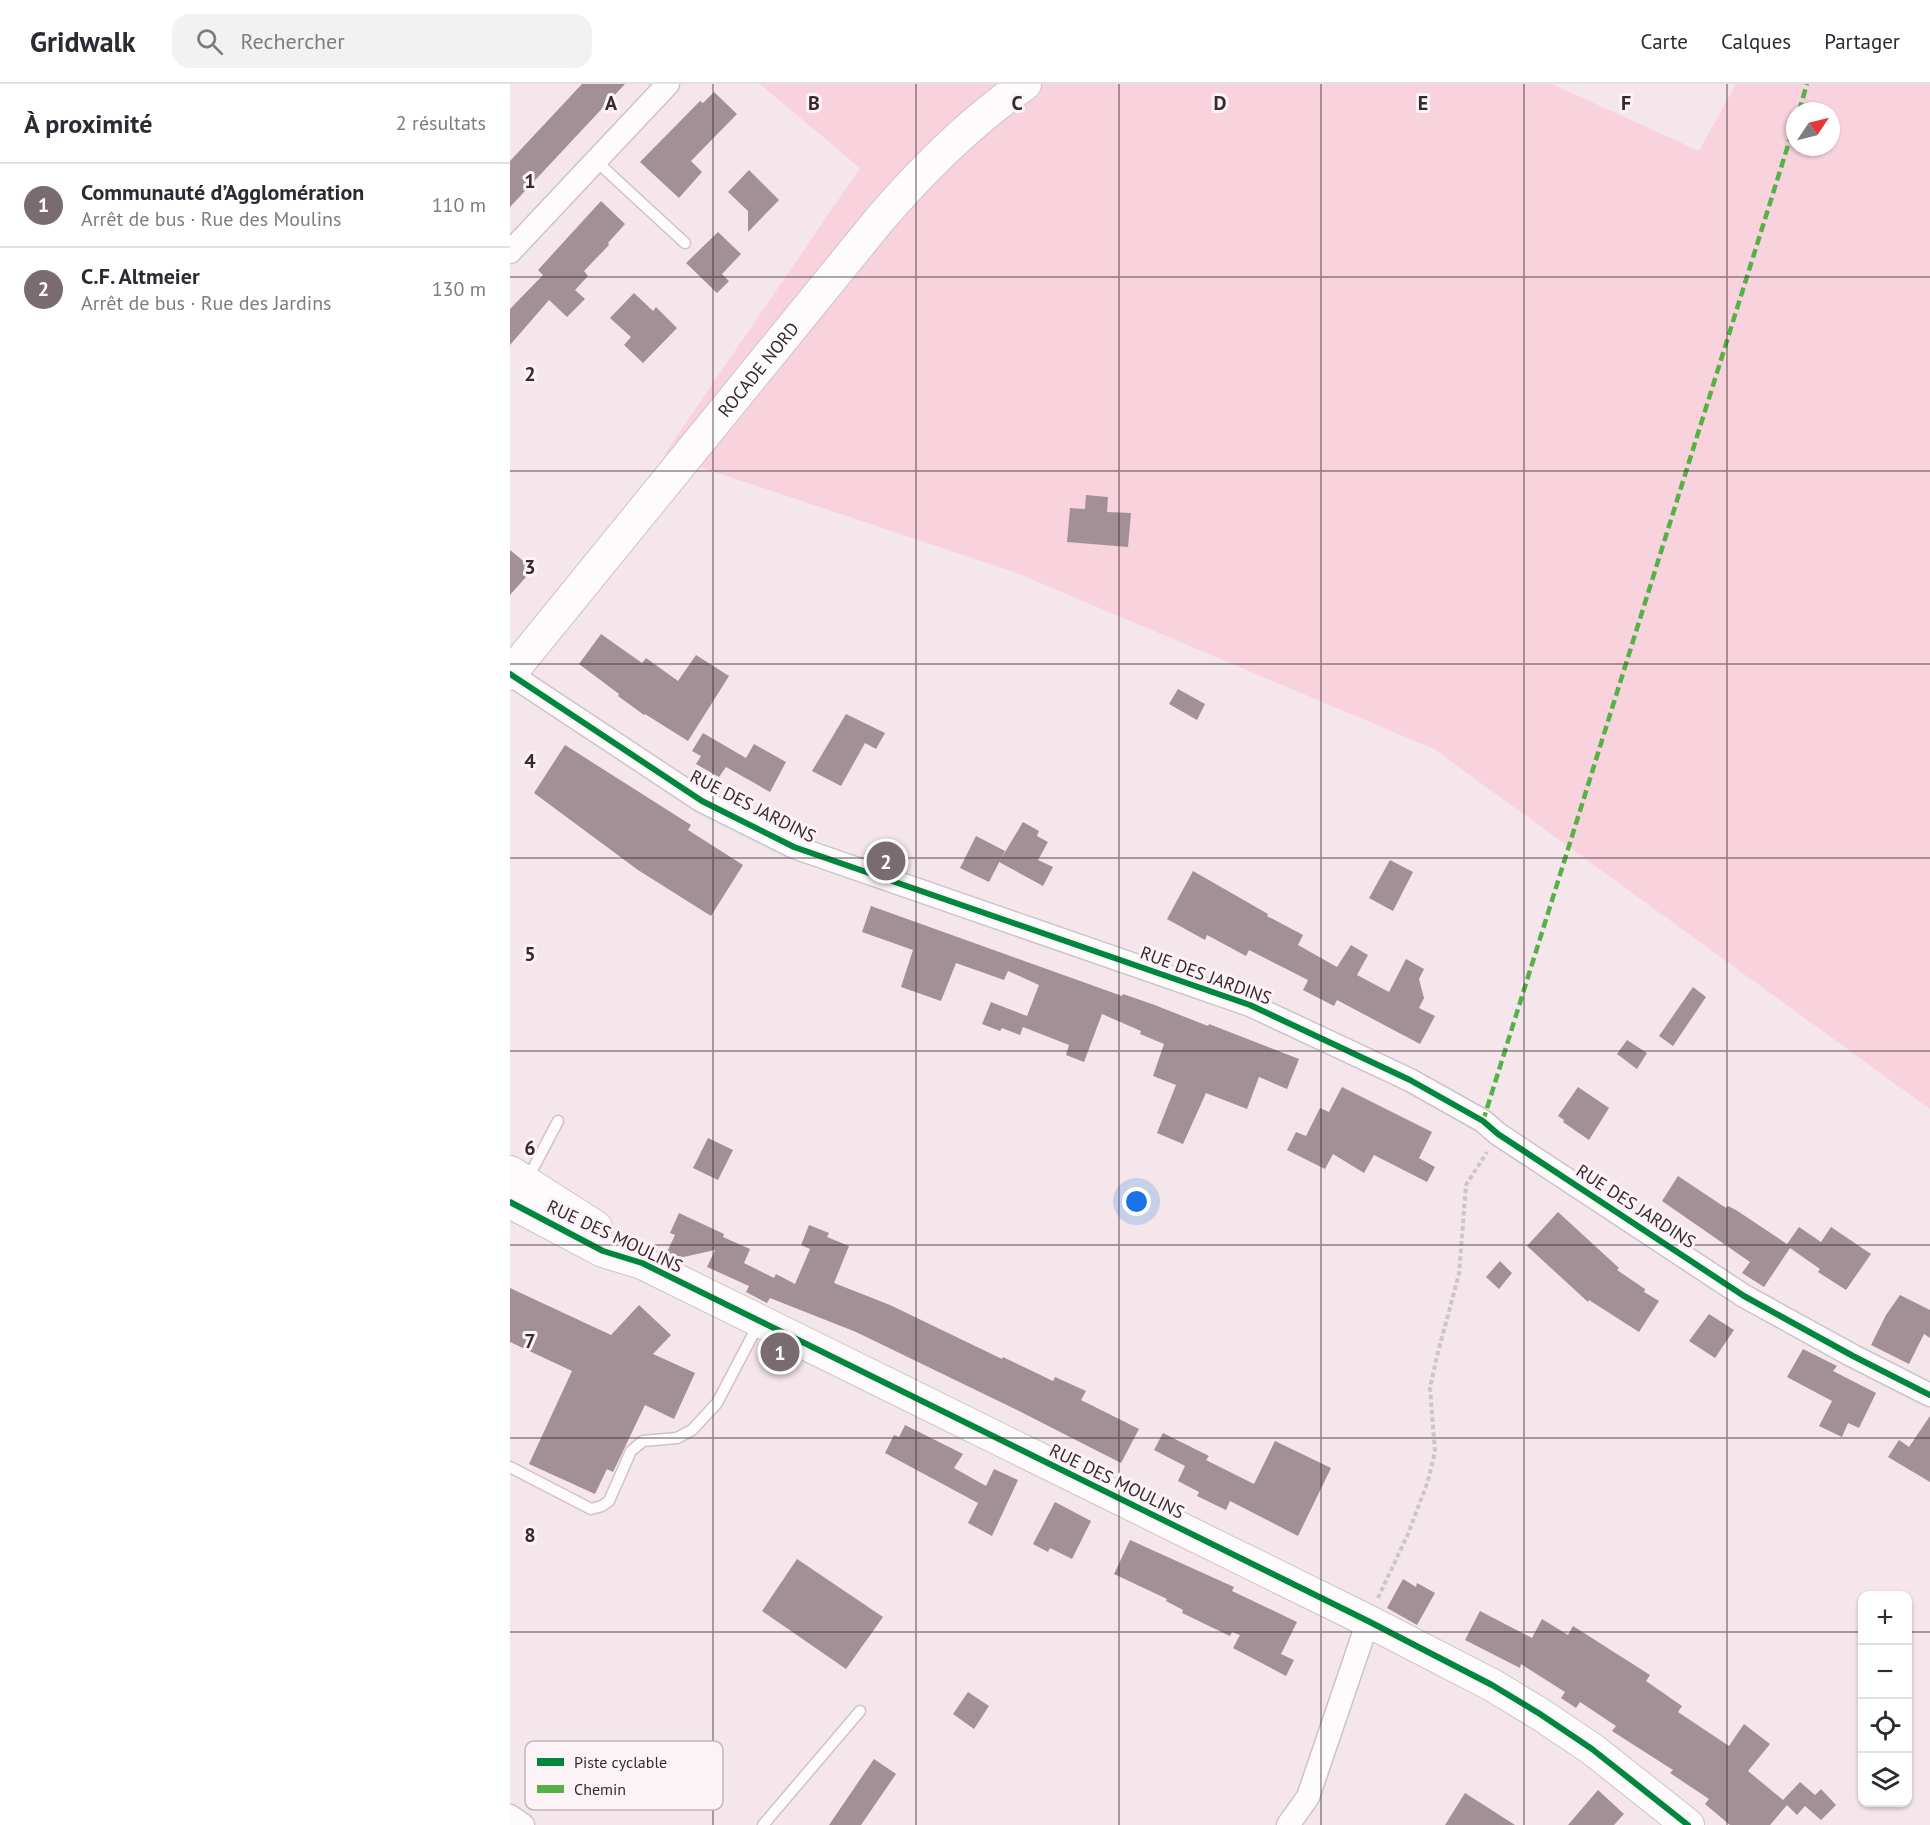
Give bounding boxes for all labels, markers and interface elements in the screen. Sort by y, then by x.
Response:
search box [172,14,592,68]
text: Gridwalk [30,23,136,60]
icon: search [193,25,226,58]
text: Rechercher [241,27,345,55]
text: Carte [1641,28,1688,55]
text: Calques [1721,28,1791,55]
text: Partager [1824,28,1900,55]
text: A [605,90,618,116]
text: B [808,90,820,116]
text: C [1011,90,1023,116]
text: D [1214,90,1227,116]
text: E [1418,90,1428,116]
text: F [1621,90,1631,116]
north arrow [1786,102,1840,156]
text: À proximité [24,107,152,140]
text: 2 résultats [396,110,486,136]
text: 1 [524,168,536,194]
text: Communauté d’Agglomération [81,178,364,206]
text: 1 [38,192,49,218]
text: 110 m [432,192,486,218]
text: Arrêt de bus · Rue des Moulins [81,206,341,232]
text: C.F. Altmeier [81,262,200,290]
text: 2 [38,276,49,302]
text: 130 m [432,276,486,302]
text: Arrêt de bus · Rue des Jardins [81,290,332,316]
street label: ROCADE NORD [713,317,803,421]
text: 2 [524,361,536,387]
text: 3 [524,554,536,580]
text: 4 [524,748,536,774]
street label: RUE DES JARDINS [686,764,820,848]
pin: 2 [866,838,905,884]
text: 5 [524,941,536,967]
street label: RUE DES JARDINS [1137,941,1275,1009]
text: 6 [524,1135,536,1161]
street label: RUE DES JARDINS [1572,1159,1700,1253]
your location [1122,1187,1151,1216]
street label: RUE DES MOULINS [543,1194,687,1278]
text: 7 [524,1328,536,1354]
pin: 1 [760,1330,800,1374]
street label: RUE DES MOULINS [1046,1438,1188,1524]
text: 8 [524,1522,536,1548]
map controls [1858,1591,1912,1807]
button: + [1858,1591,1912,1645]
button: − [1858,1645,1912,1699]
button: locate [1858,1699,1912,1753]
legend [525,1741,723,1810]
text: Piste cyclable [574,1752,667,1772]
button: layers [1858,1753,1912,1807]
text: Chemin [574,1779,626,1799]

